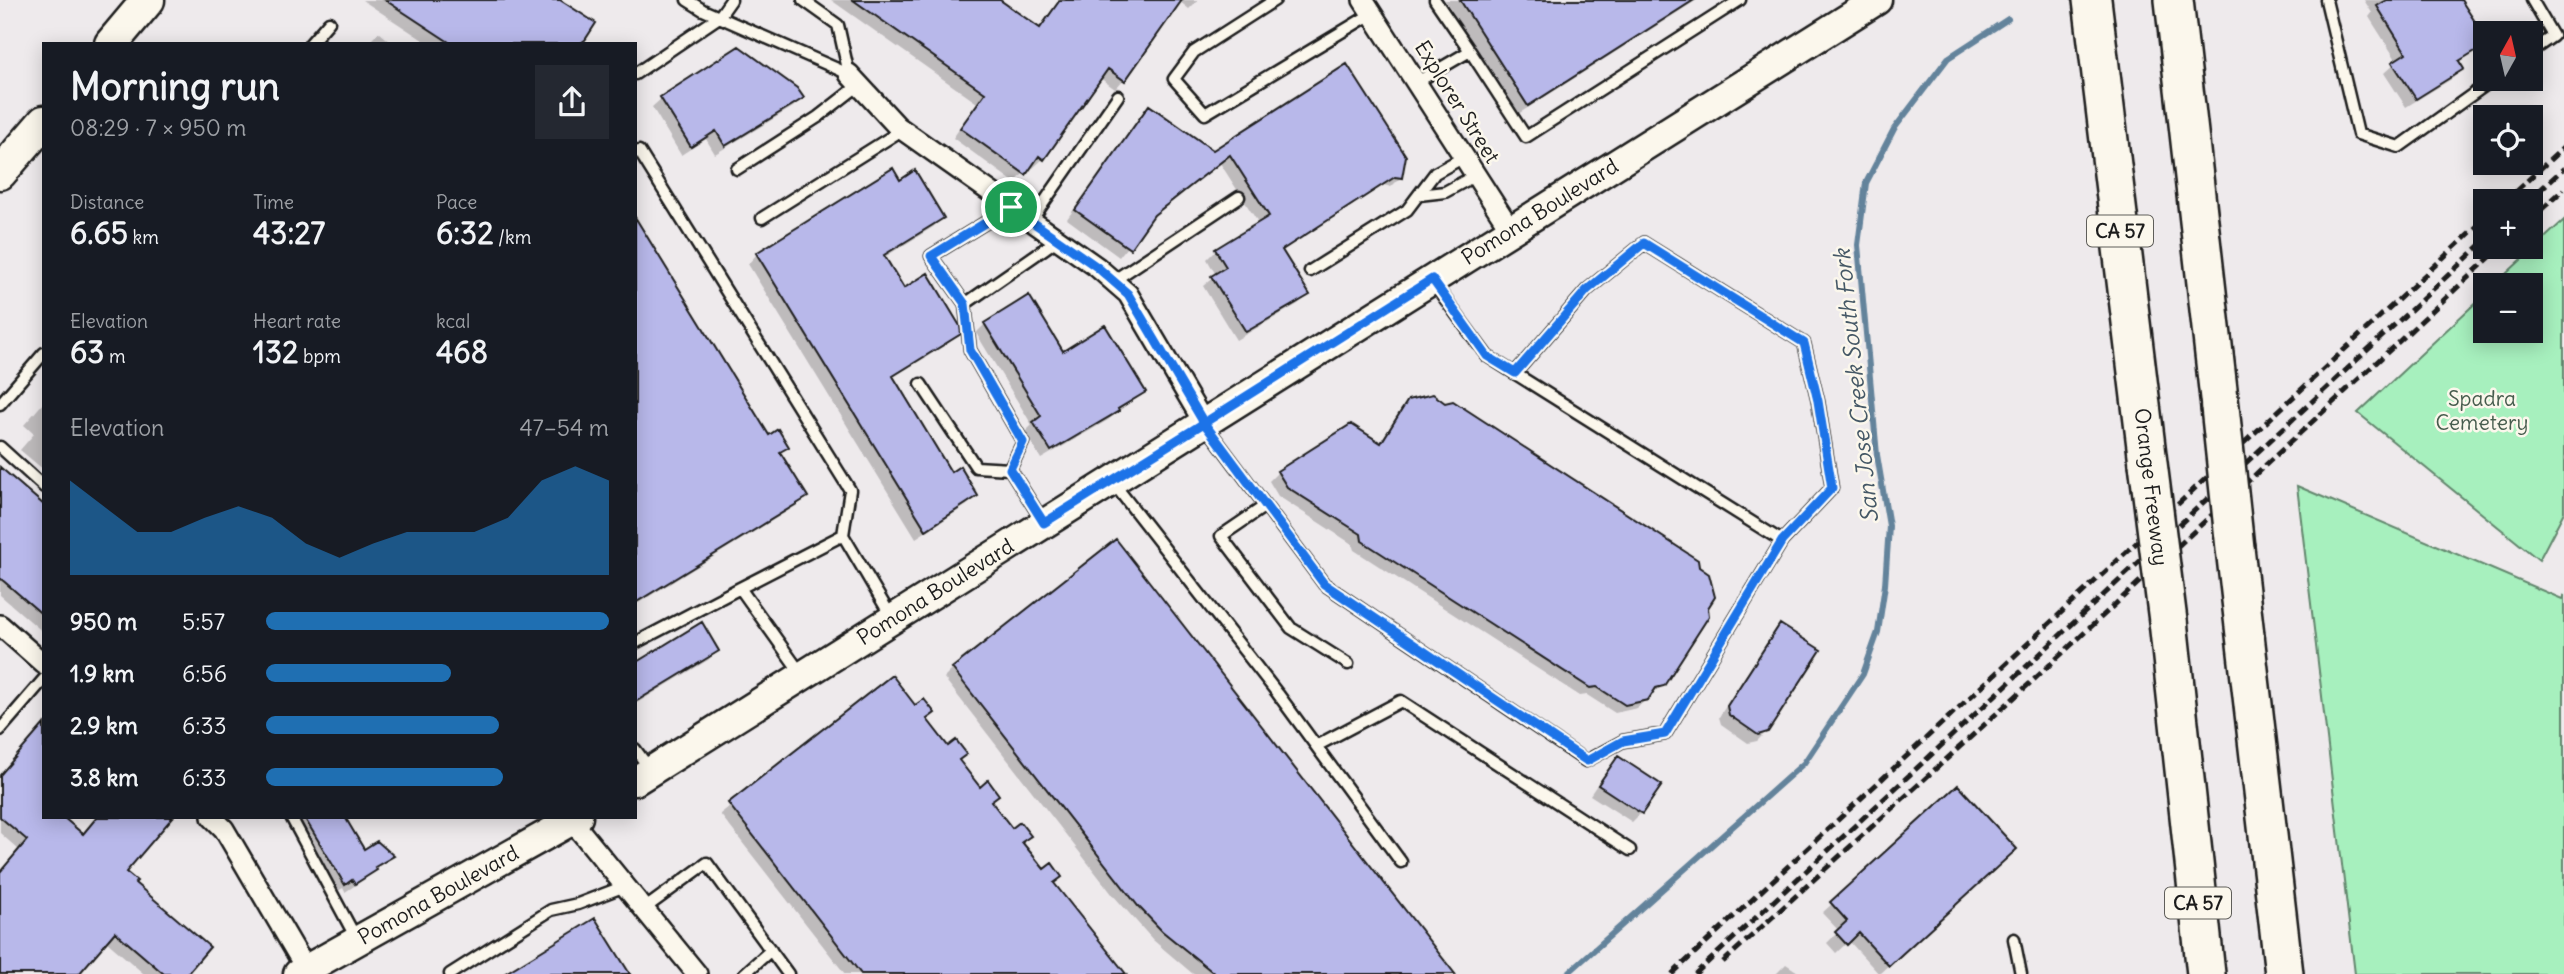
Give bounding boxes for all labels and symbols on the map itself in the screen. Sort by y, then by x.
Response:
north arrow [2473,21,2543,91]
street label: Explorer Street [1409,35,1506,168]
street label: Pomona Boulevard [1456,152,1623,271]
pin [981,177,1041,237]
road number: CA 57 [2087,216,2153,246]
water label: San Jose Creek South Fork [1827,247,1884,524]
park label: Spadra Cemetery [2436,385,2529,436]
street label: Orange Freeway [2128,407,2175,567]
street label: Pomona Boulevard [852,532,1019,651]
street label: Pomona Boulevard [353,839,523,951]
road number: CA 57 [2165,888,2231,918]

